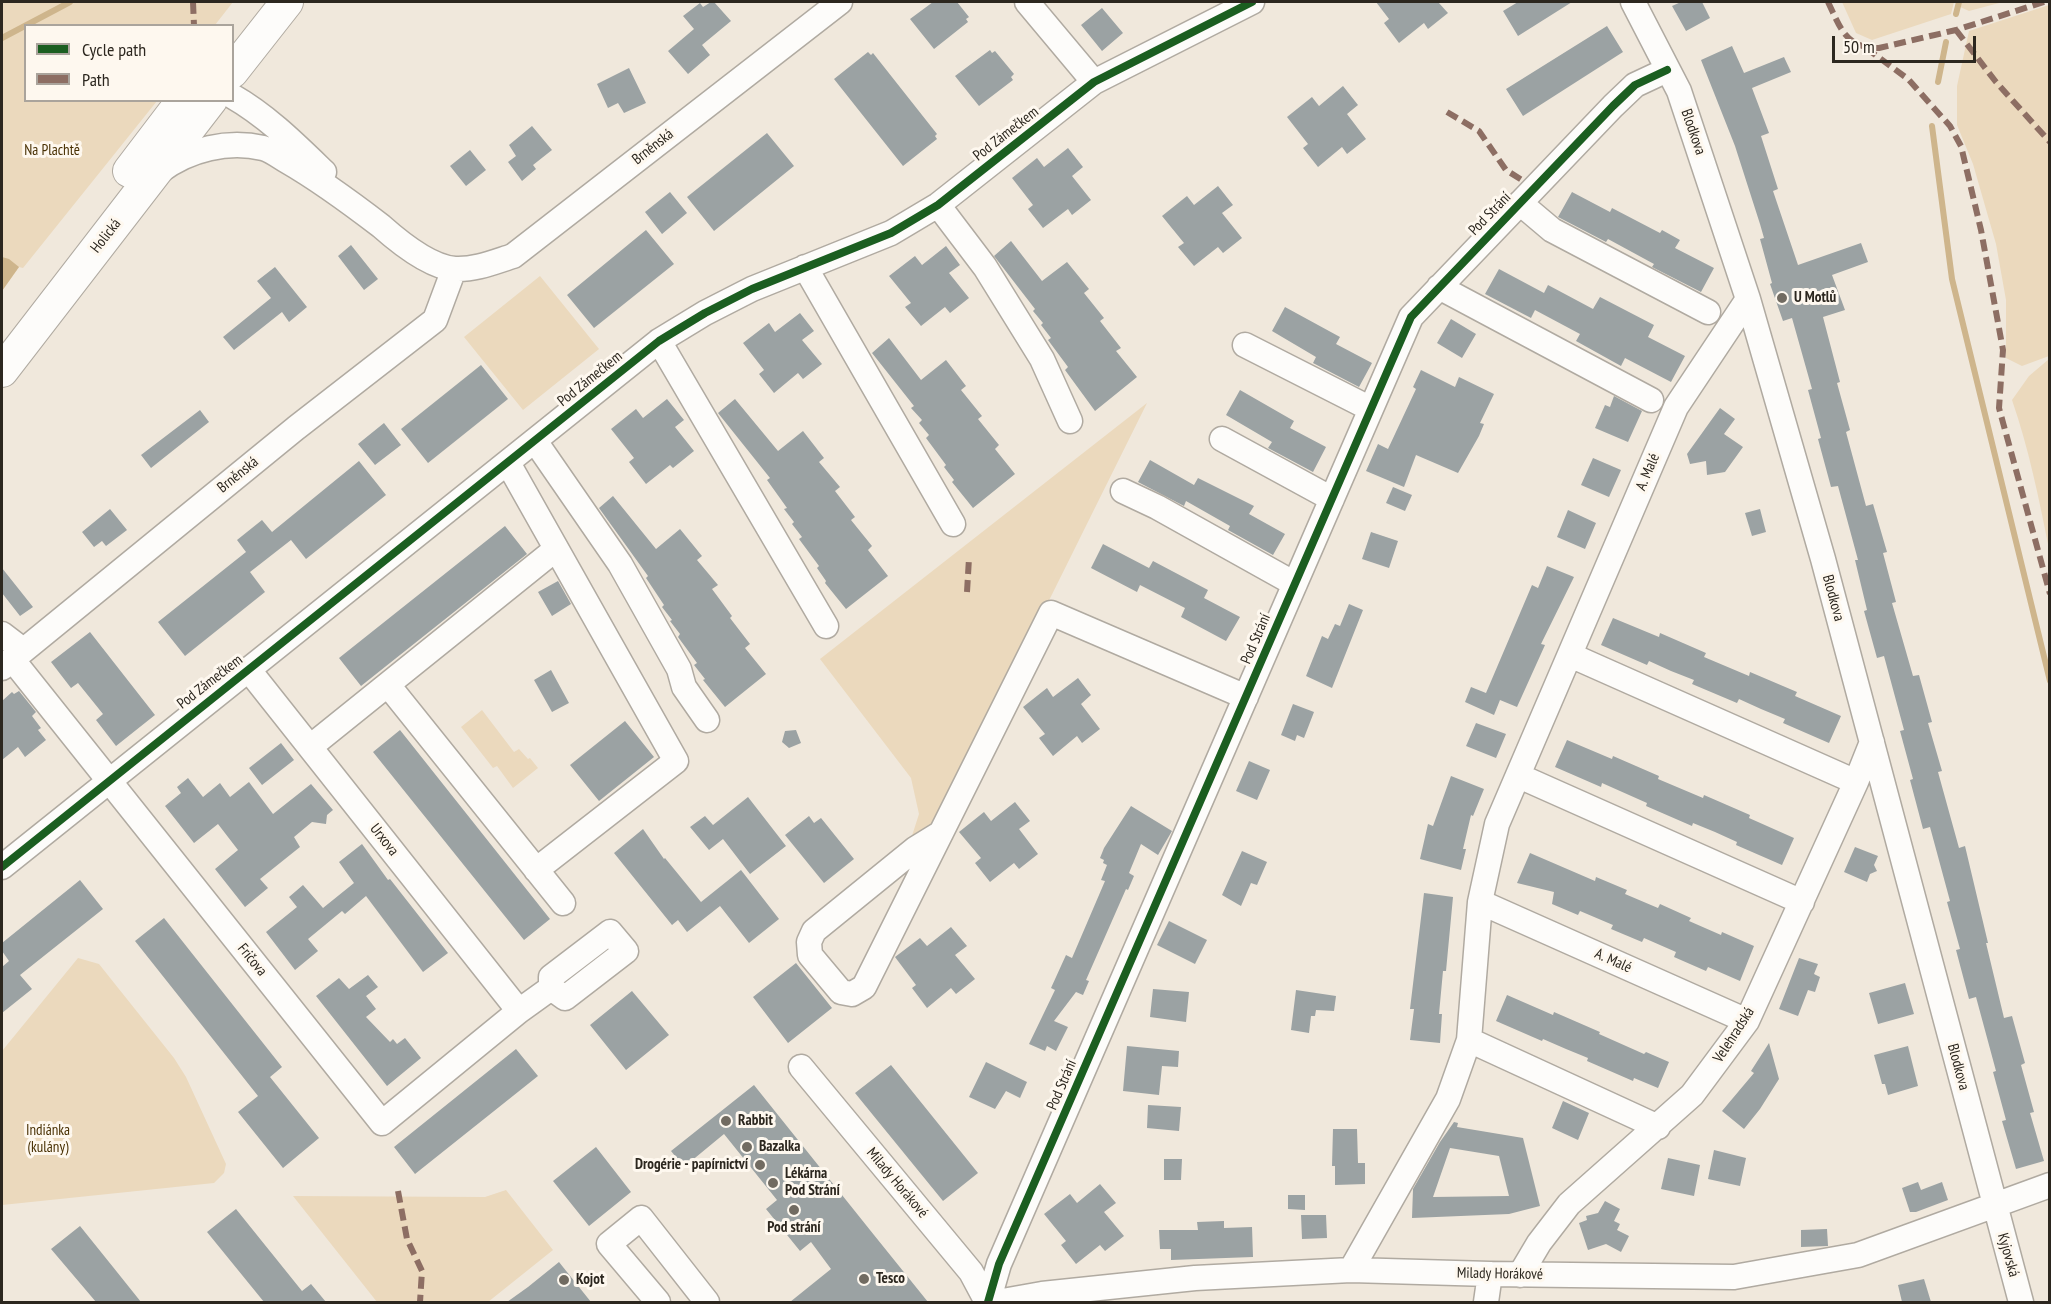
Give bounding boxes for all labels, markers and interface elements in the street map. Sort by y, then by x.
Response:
legend [24,24,234,102]
scale bar [1835,24,1979,62]
text: 50 m [1843,35,1875,58]
text: Cycle path [82,38,146,61]
text: Path [82,68,110,91]
street label: Pod Zámečkem [970,103,1042,165]
street label: Blodkova [1677,107,1709,157]
street label: Brněnská [629,125,677,169]
park label: Na Plachtě [24,142,80,160]
street label: Pod Strání [1465,189,1515,239]
street label: Holická [87,215,125,257]
place label: U Motlů [1794,289,1836,307]
marker: U Motlů [1775,291,1789,305]
street label: Pod Zámečkem [554,347,626,411]
street label: A. Malé [1632,451,1664,493]
street label: Brněnská [214,453,262,497]
street label: Blodkova [1818,573,1848,623]
street label: Pod Strání [1237,611,1275,667]
street label: Pod Zámečkem [174,651,246,713]
street label: Urxova [366,820,402,860]
street label: Fričova [233,940,271,980]
street label: A. Malé [1592,945,1634,977]
street label: Velehradská [1710,1004,1758,1066]
street label: Blodkova [1943,1042,1973,1092]
street label: Pod Strání [1043,1057,1081,1113]
place label: Rabbit [738,1112,773,1130]
marker: Rabbit [719,1114,733,1128]
park label: Indiánka (kulány) [26,1122,70,1157]
place label: Bazalka [759,1138,800,1156]
marker: Bazalka [740,1140,754,1154]
street label: Milady Horákové [862,1144,932,1222]
place label: Drogérie - papírnictví [635,1156,748,1174]
marker: Drogérie - papírnictví [753,1158,767,1172]
place label: Lékárna Pod Strání [785,1165,840,1200]
marker: Lékárna Pod Strání [766,1176,780,1190]
marker: Pod strání [787,1203,801,1217]
place label: Pod strání [767,1219,821,1237]
street label: Kyjovská [1993,1231,2023,1279]
street label: Milady Horákové [1457,1264,1543,1284]
place label: Tesco [876,1270,905,1288]
place label: Kojot [576,1271,604,1289]
marker: Tesco [857,1272,871,1286]
marker: Kojot [557,1273,571,1287]

